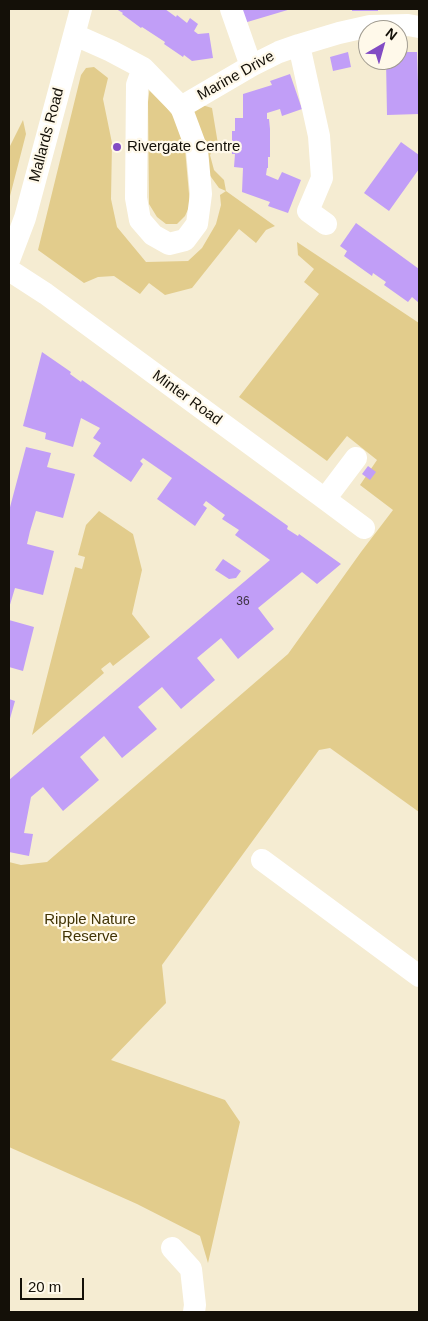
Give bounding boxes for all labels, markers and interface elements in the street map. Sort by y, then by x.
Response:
north arrow [358,20,408,70]
text: N [383,25,401,43]
street label: Marine Drive [194,48,278,104]
street label: Mallards Road [26,86,68,184]
place label: Rivergate Centre [127,138,240,156]
marker: Rivergate Centre [111,141,123,153]
street label: Minter Road [149,367,225,429]
house number: 36 [236,595,250,609]
park label: Ripple Nature Reserve [44,911,136,946]
scale bar [22,1268,86,1300]
text: 20 m [28,1278,61,1295]

